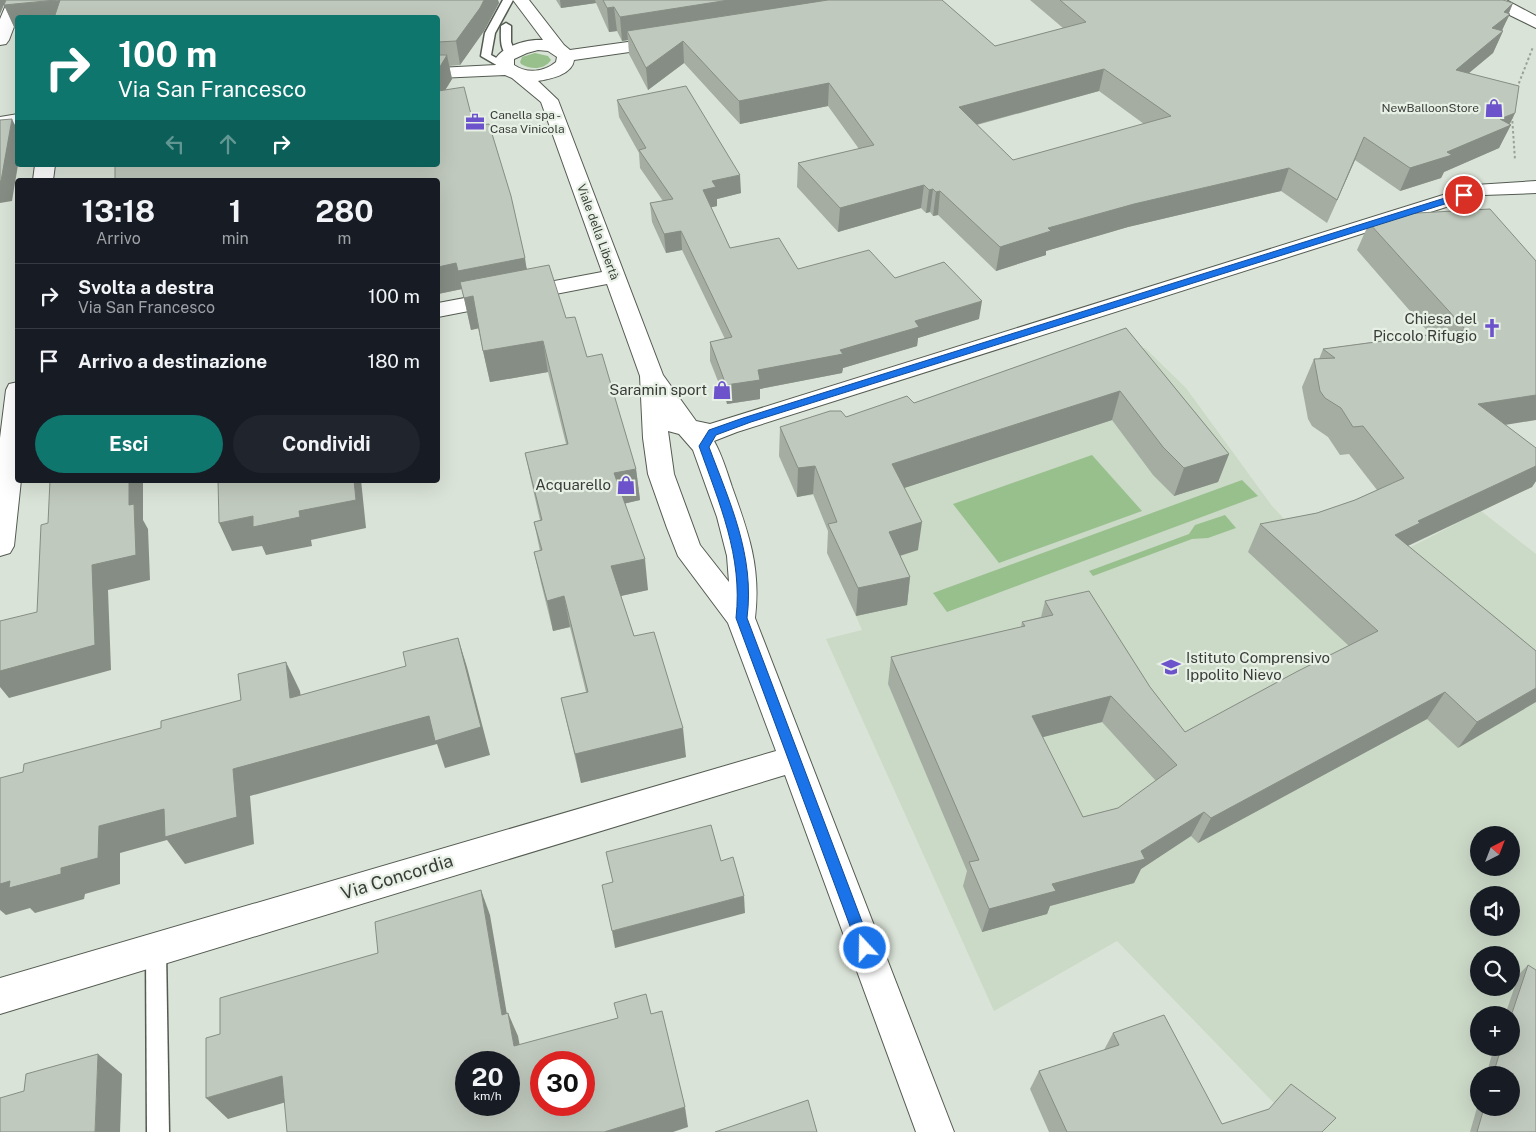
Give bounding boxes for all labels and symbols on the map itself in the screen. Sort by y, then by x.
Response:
shop icon: NewBalloonStore [1483,97,1505,119]
place label: NewBalloonStore [1382,101,1479,115]
place label: Canella spa - Casa Vinicola [490,108,565,136]
office icon: Canella spa - Casa Vinicola [464,111,486,133]
pin [1443,174,1485,216]
street label: Viale della Libertà [574,182,622,282]
place label: Chiesa del Piccolo Rifugio [1373,310,1477,344]
church icon: Chiesa del Piccolo Rifugio [1481,317,1503,339]
shop icon: Saramin sport [711,379,733,401]
place label: Saramin sport [609,381,707,398]
shop icon: Acquarello [615,474,637,496]
place label: Acquarello [535,476,611,493]
place label: Istituto Comprensivo Ippolito Nievo [1186,649,1330,683]
school or university icon: Istituto Comprensivo Ippolito Nievo [1160,656,1182,678]
north arrow [1470,826,1520,876]
street label: Via Concordia [338,850,455,904]
position arrow [838,921,890,973]
speed limit sign: 30 [530,1051,595,1116]

